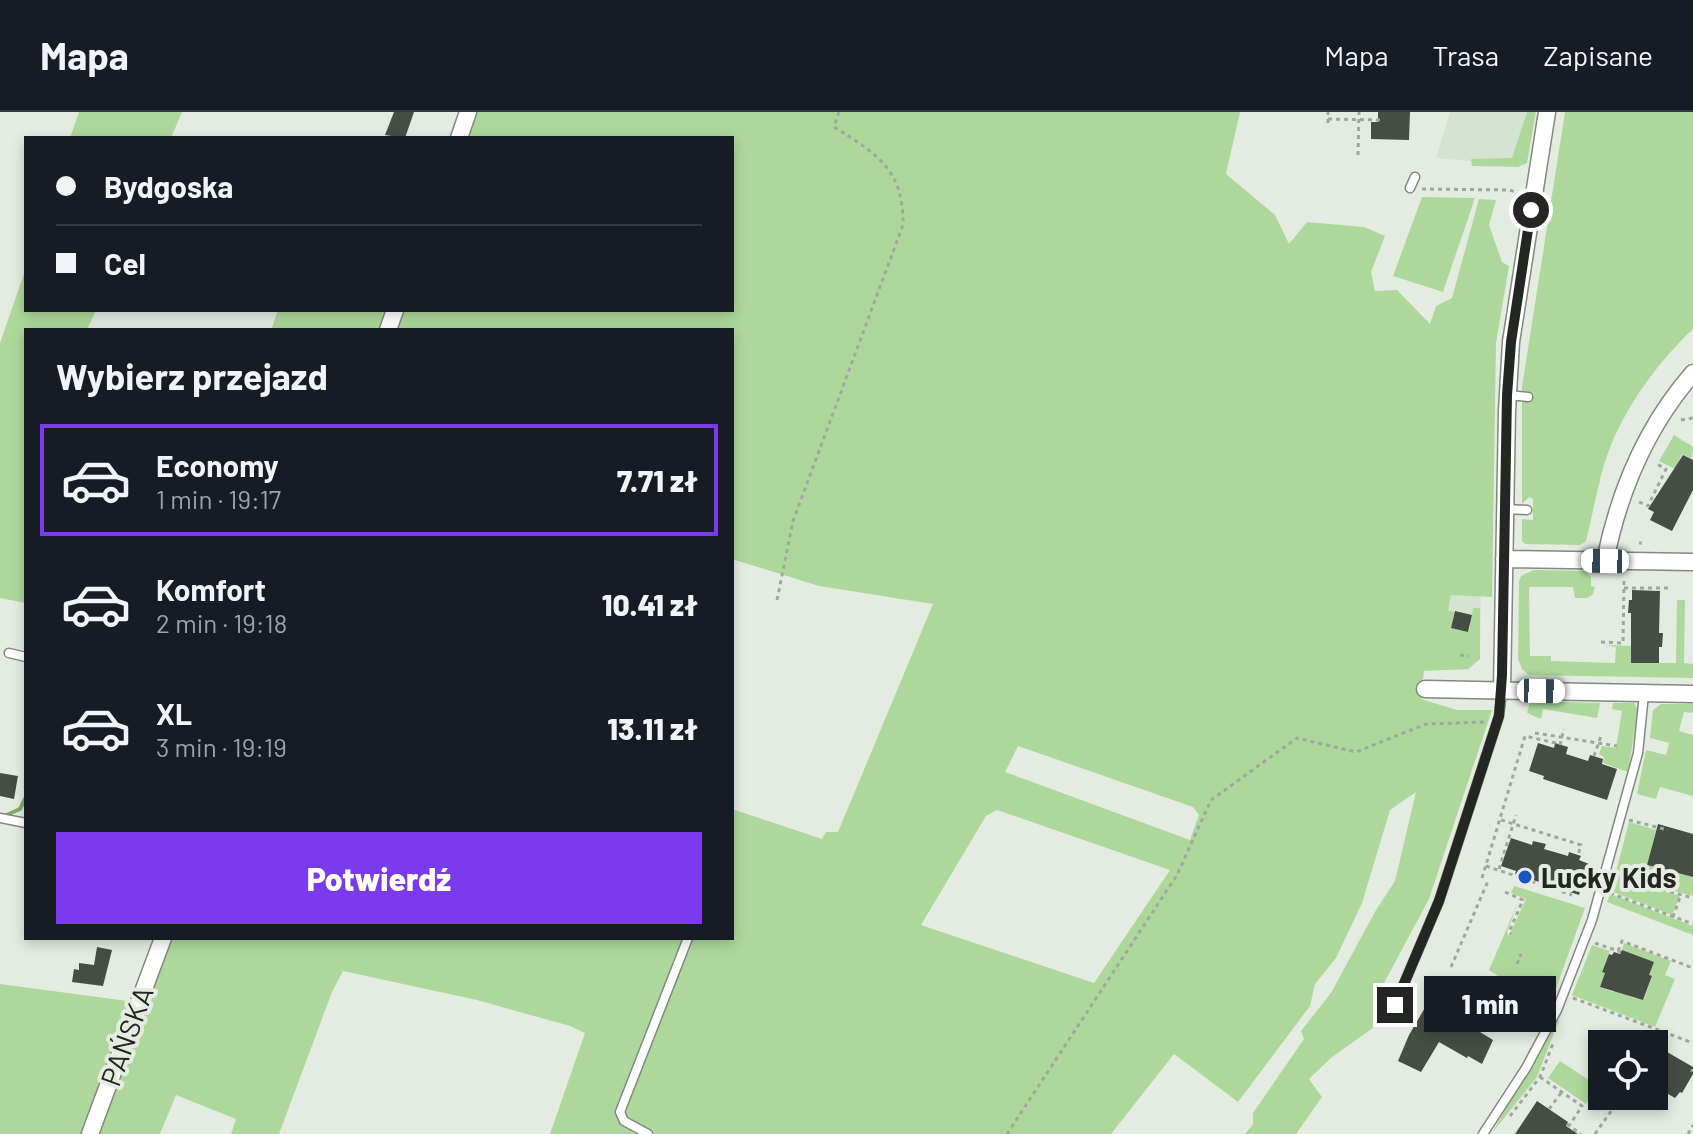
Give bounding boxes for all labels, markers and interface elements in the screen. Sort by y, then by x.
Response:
text: Mapa [40,32,129,78]
text: Mapa [1324,38,1388,72]
text: Trasa [1432,38,1499,72]
text: Zapisane [1543,38,1653,72]
text: Bydgoska [104,168,233,204]
route start [1513,192,1549,228]
text: Cel [104,245,146,281]
text: Wybierz przejazd [56,354,328,397]
icon: car [60,444,132,516]
text: Economy [156,447,279,483]
text: 7.71 zł [617,462,698,498]
text: 1 min · 19:17 [156,483,281,514]
car [1581,549,1629,573]
icon: car [60,568,132,640]
text: Komfort [156,571,266,607]
text: 10.41 zł [602,586,698,622]
text: 2 min · 19:18 [156,607,287,638]
car [1517,679,1565,703]
icon: car [60,692,132,764]
text: XL [156,695,192,731]
text: 13.11 zł [607,710,698,746]
text: 3 min · 19:19 [156,731,287,762]
button: Potwierdź [56,832,702,924]
place label: Lucky Kids [1541,860,1677,894]
marker: Lucky Kids [1516,868,1534,886]
callout: 1 min [1423,977,1555,1033]
street label: PAŃSKA [92,982,160,1090]
route end [1377,987,1413,1023]
text: 1 min [1461,988,1519,1019]
map controls [1588,1030,1668,1110]
button: locate [1588,1030,1668,1110]

